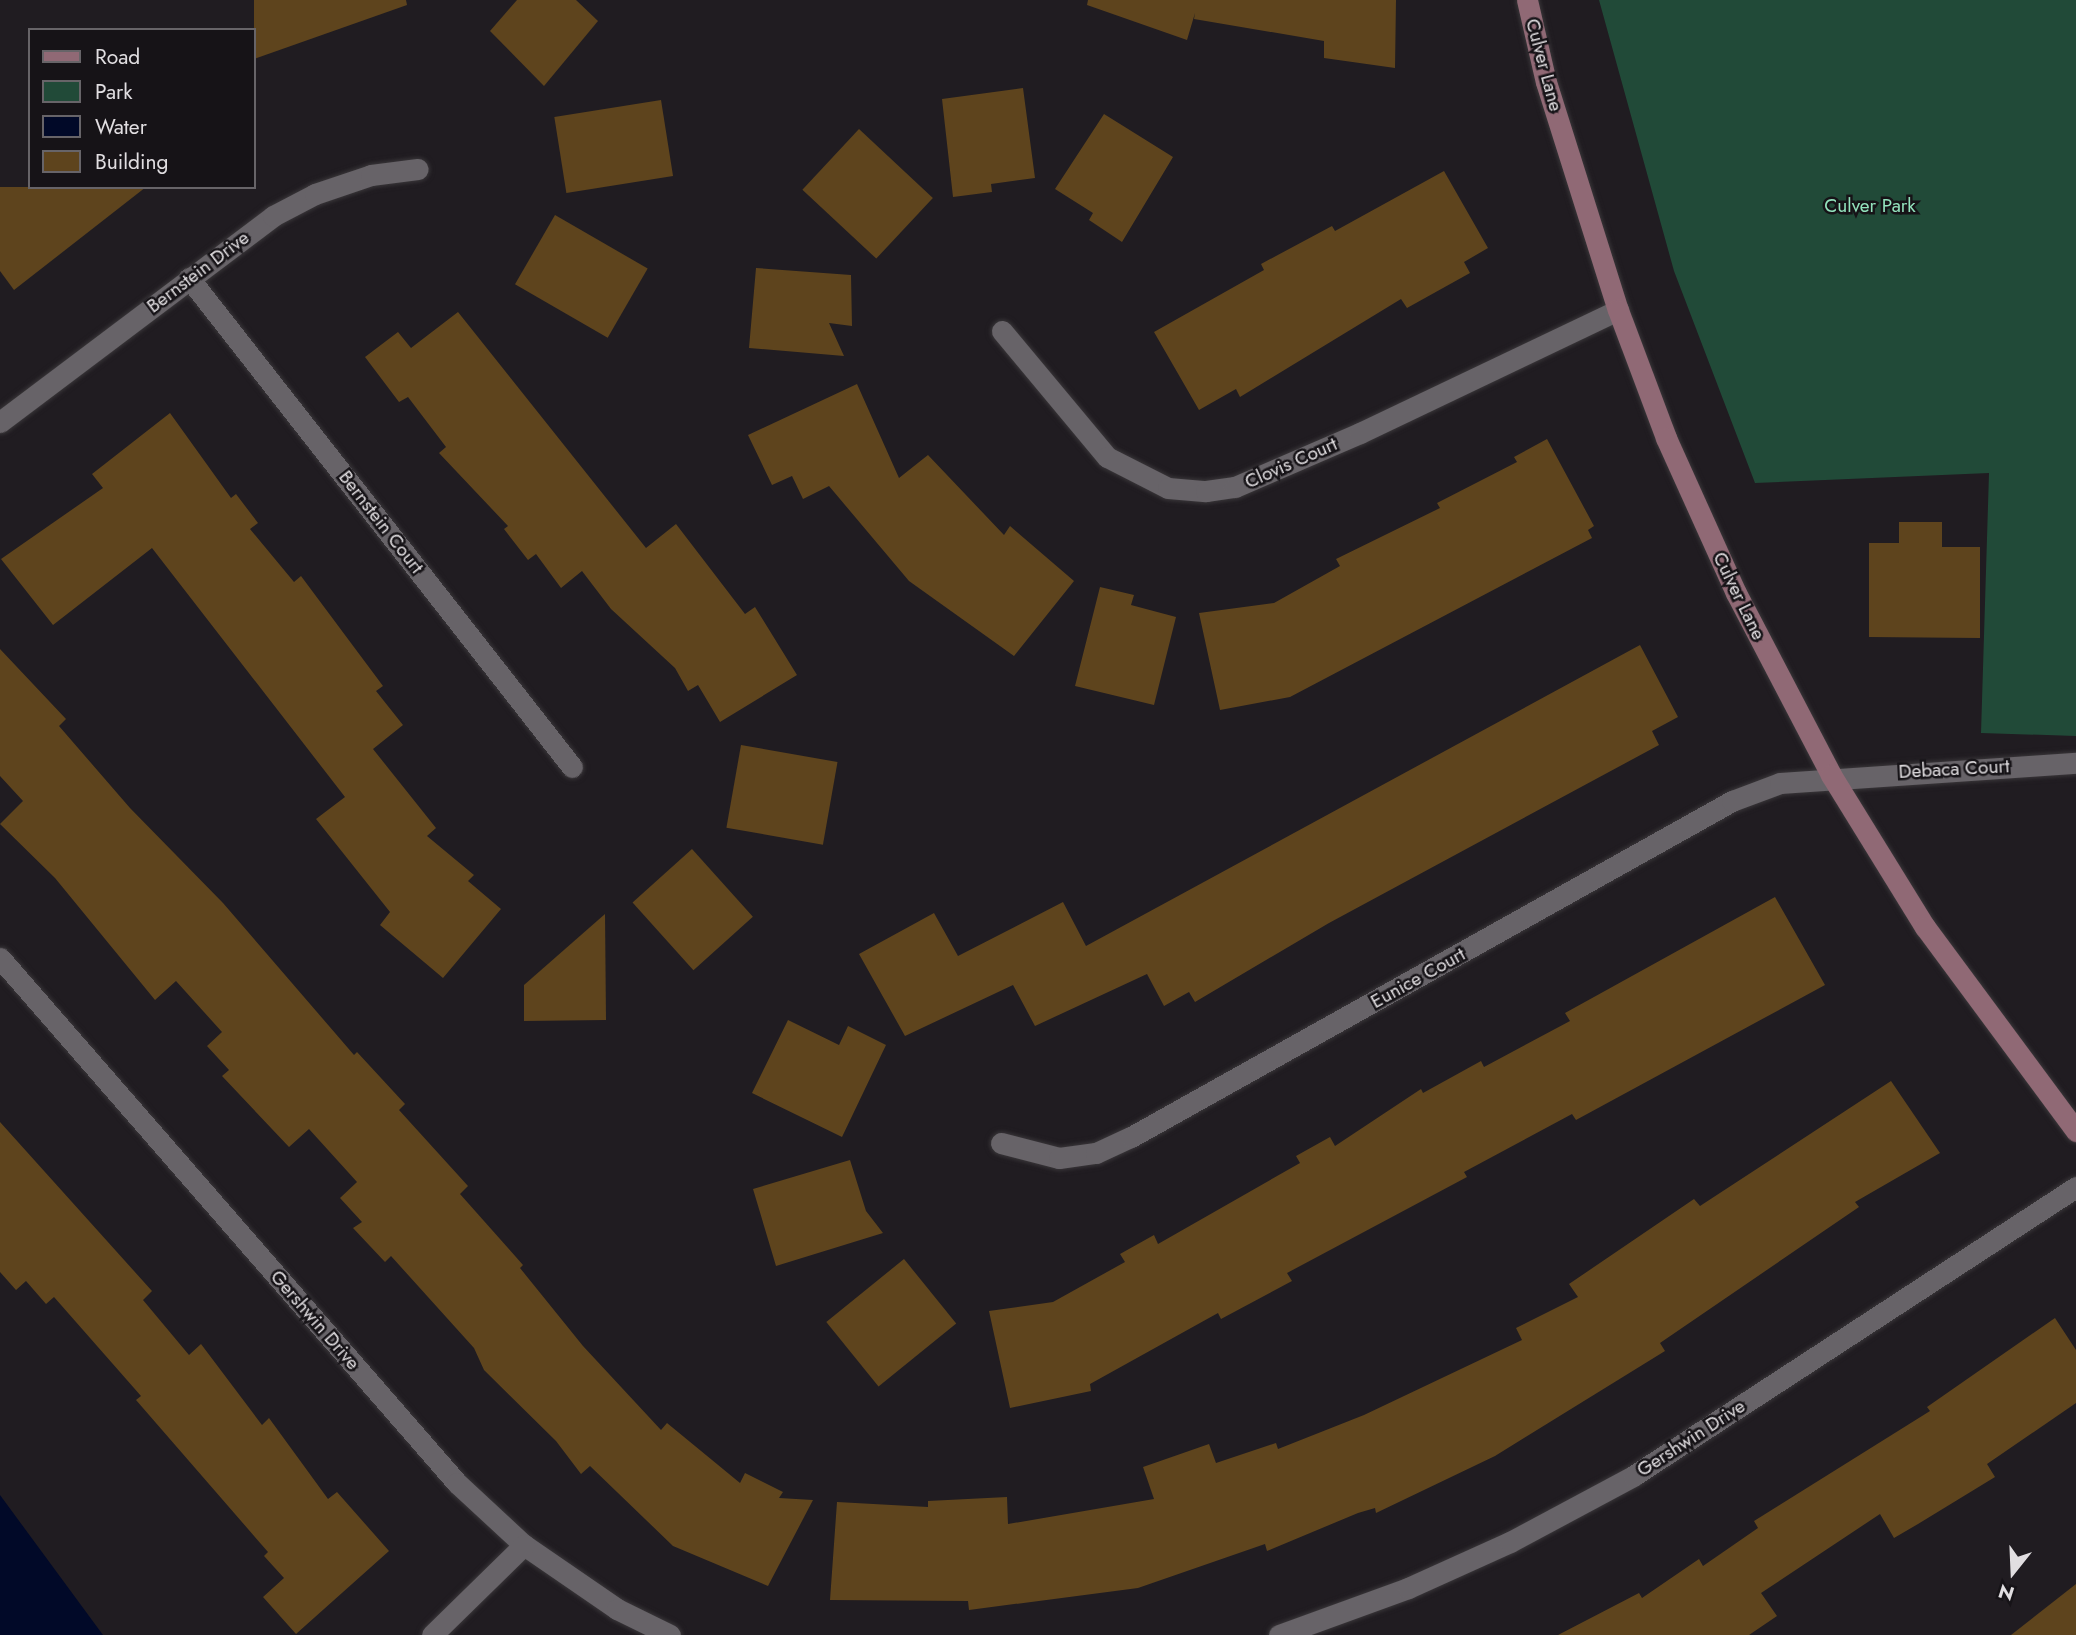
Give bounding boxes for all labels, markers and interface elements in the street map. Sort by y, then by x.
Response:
street label: Culver Lane [1521,16,1567,114]
legend [28,28,256,189]
text: Road [95,42,140,72]
text: Park [95,77,132,107]
text: Water [95,112,147,142]
text: Building [95,147,168,177]
park label: Culver Park [1824,195,1916,217]
street label: Bernstein Drive [143,226,253,318]
street label: Clovis Court [1241,433,1341,493]
street label: Bernstein Court [334,466,428,578]
street label: Culver Lane [1708,548,1770,644]
street label: Debaca Court [1898,755,2010,783]
street label: Eunice Court [1367,943,1469,1013]
street label: Gershwin Drive [266,1266,364,1374]
street label: Gershwin Drive [1633,1395,1749,1481]
north arrow [1978,1537,2048,1607]
text: N [1995,1577,2018,1608]

